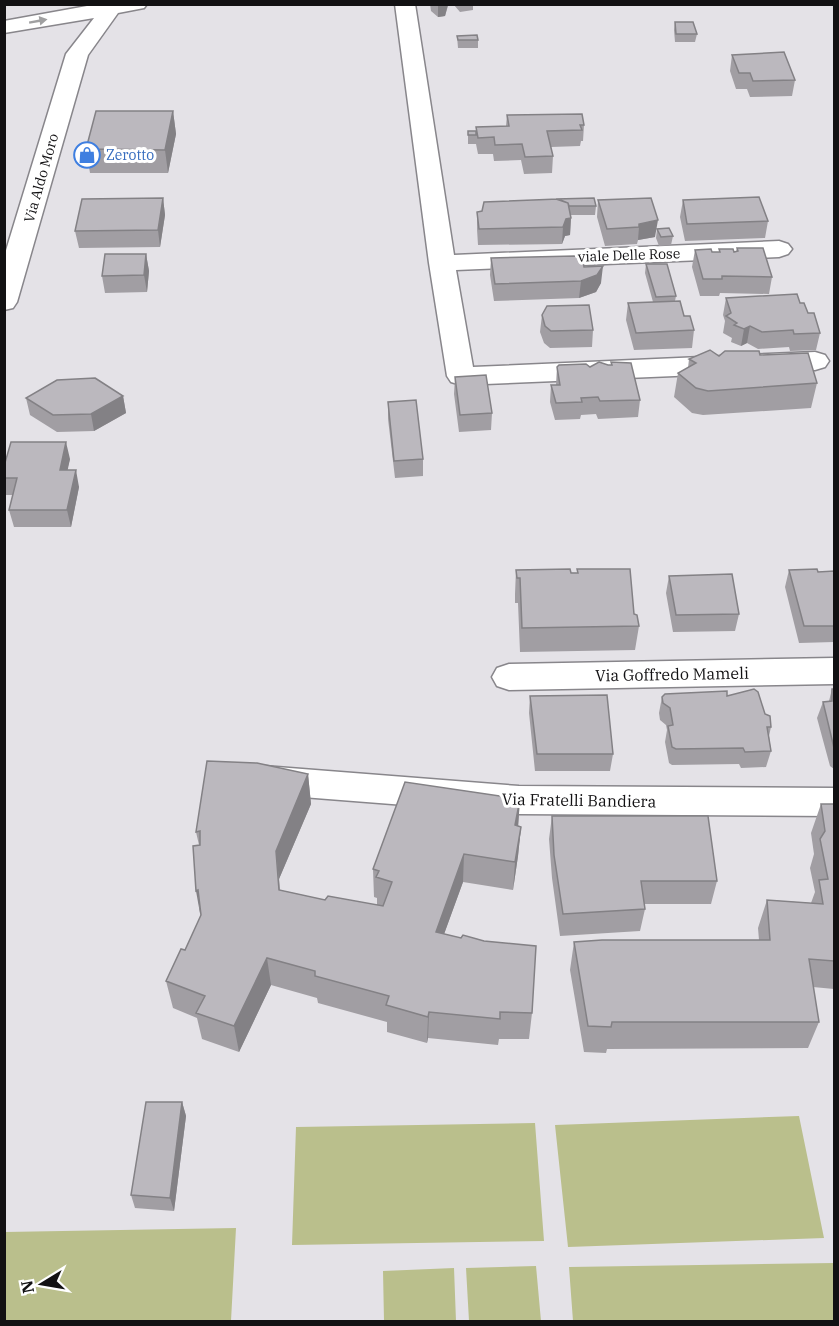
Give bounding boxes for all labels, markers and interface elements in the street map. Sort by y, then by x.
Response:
one-way arrow [28,17,47,26]
street label: Via Aldo Moro [20,131,62,225]
shop icon: Zerotto [72,140,102,170]
place label: Zerotto [106,146,154,164]
street label: viale Delle Rose [577,244,681,266]
street label: Via Goffredo Mameli [595,663,749,685]
street label: Via Fratelli Bandiera [502,789,657,811]
north arrow [12,1254,72,1314]
text: N [16,1279,38,1295]

